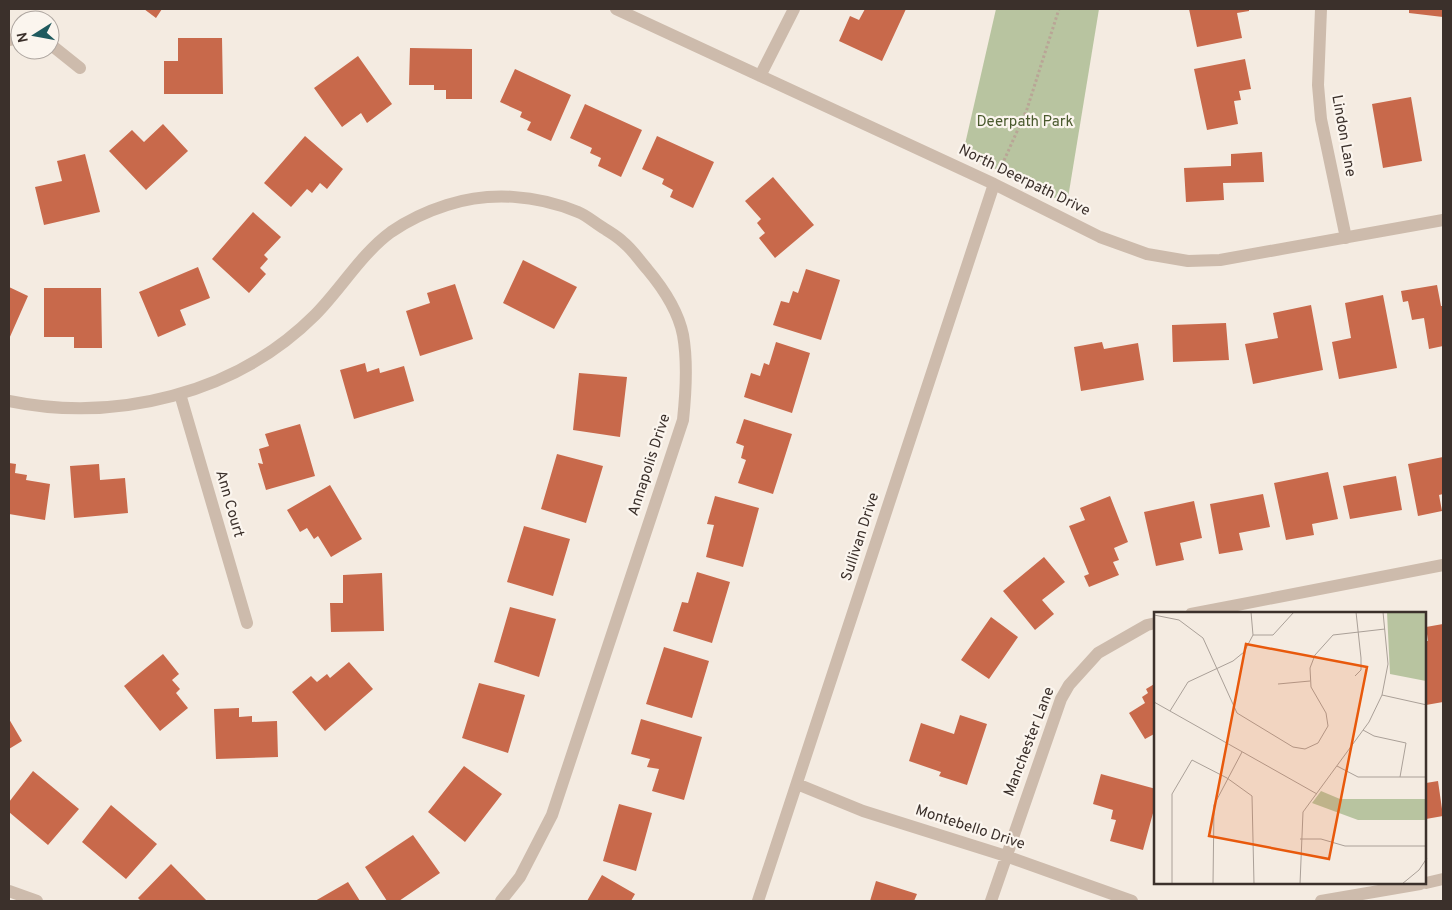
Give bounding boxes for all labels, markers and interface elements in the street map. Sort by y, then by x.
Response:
north arrow [10,10,60,60]
text: N [14,31,33,44]
street label: Lindon Lane [1326,94,1360,178]
park label: Deerpath Park [976,113,1074,132]
street label: North Deerpath Drive [955,141,1093,221]
street label: Annapolis Drive [625,411,675,519]
street label: Ann Court [210,468,248,540]
street label: Sullivan Drive [838,490,884,584]
inset map [1154,612,1427,885]
street label: Manchester Lane [1000,685,1060,799]
street label: Montebello Drive [913,801,1027,855]

